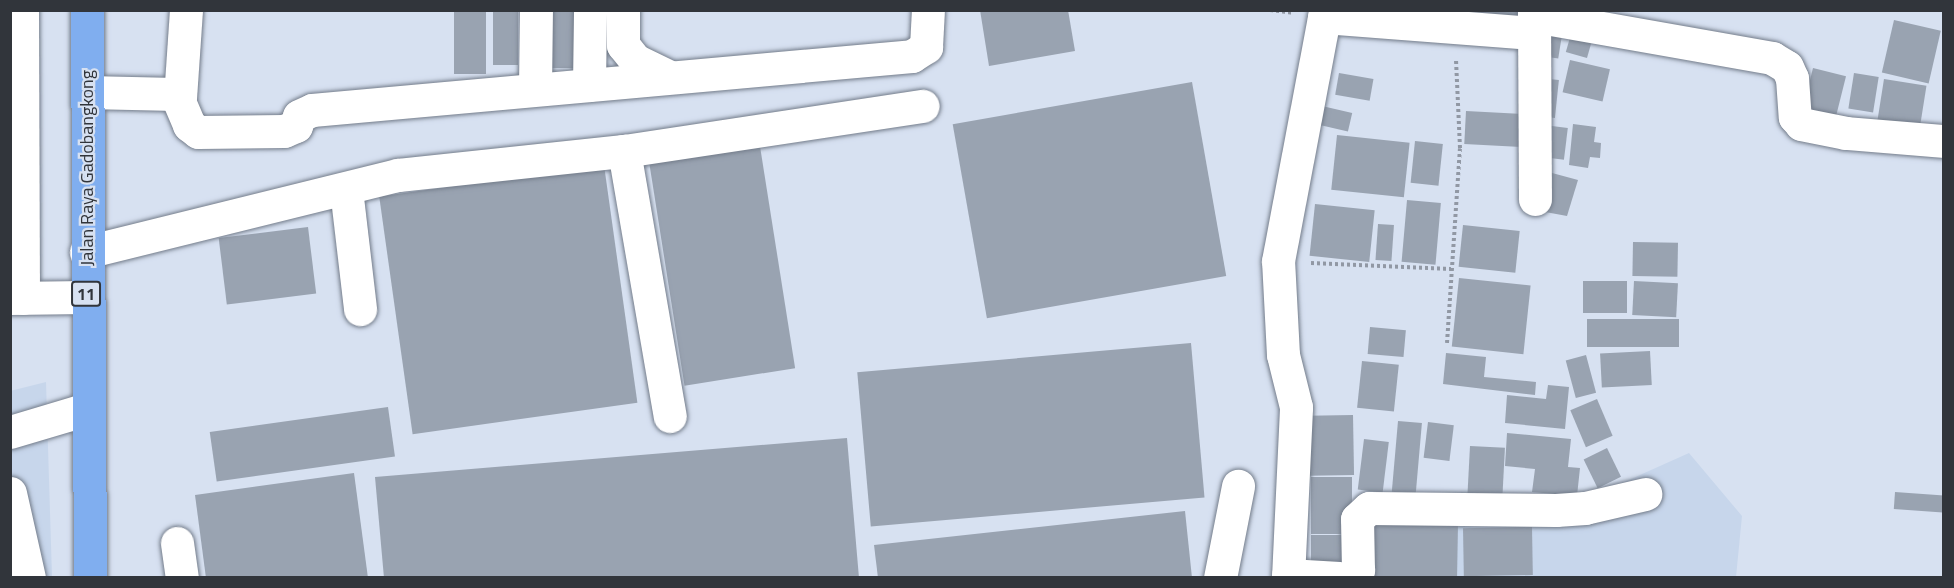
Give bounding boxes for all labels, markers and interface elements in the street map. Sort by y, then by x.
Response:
street label: Jalan Raya Gadobangkong [76,70,98,266]
road number: 11 [71,281,101,307]

